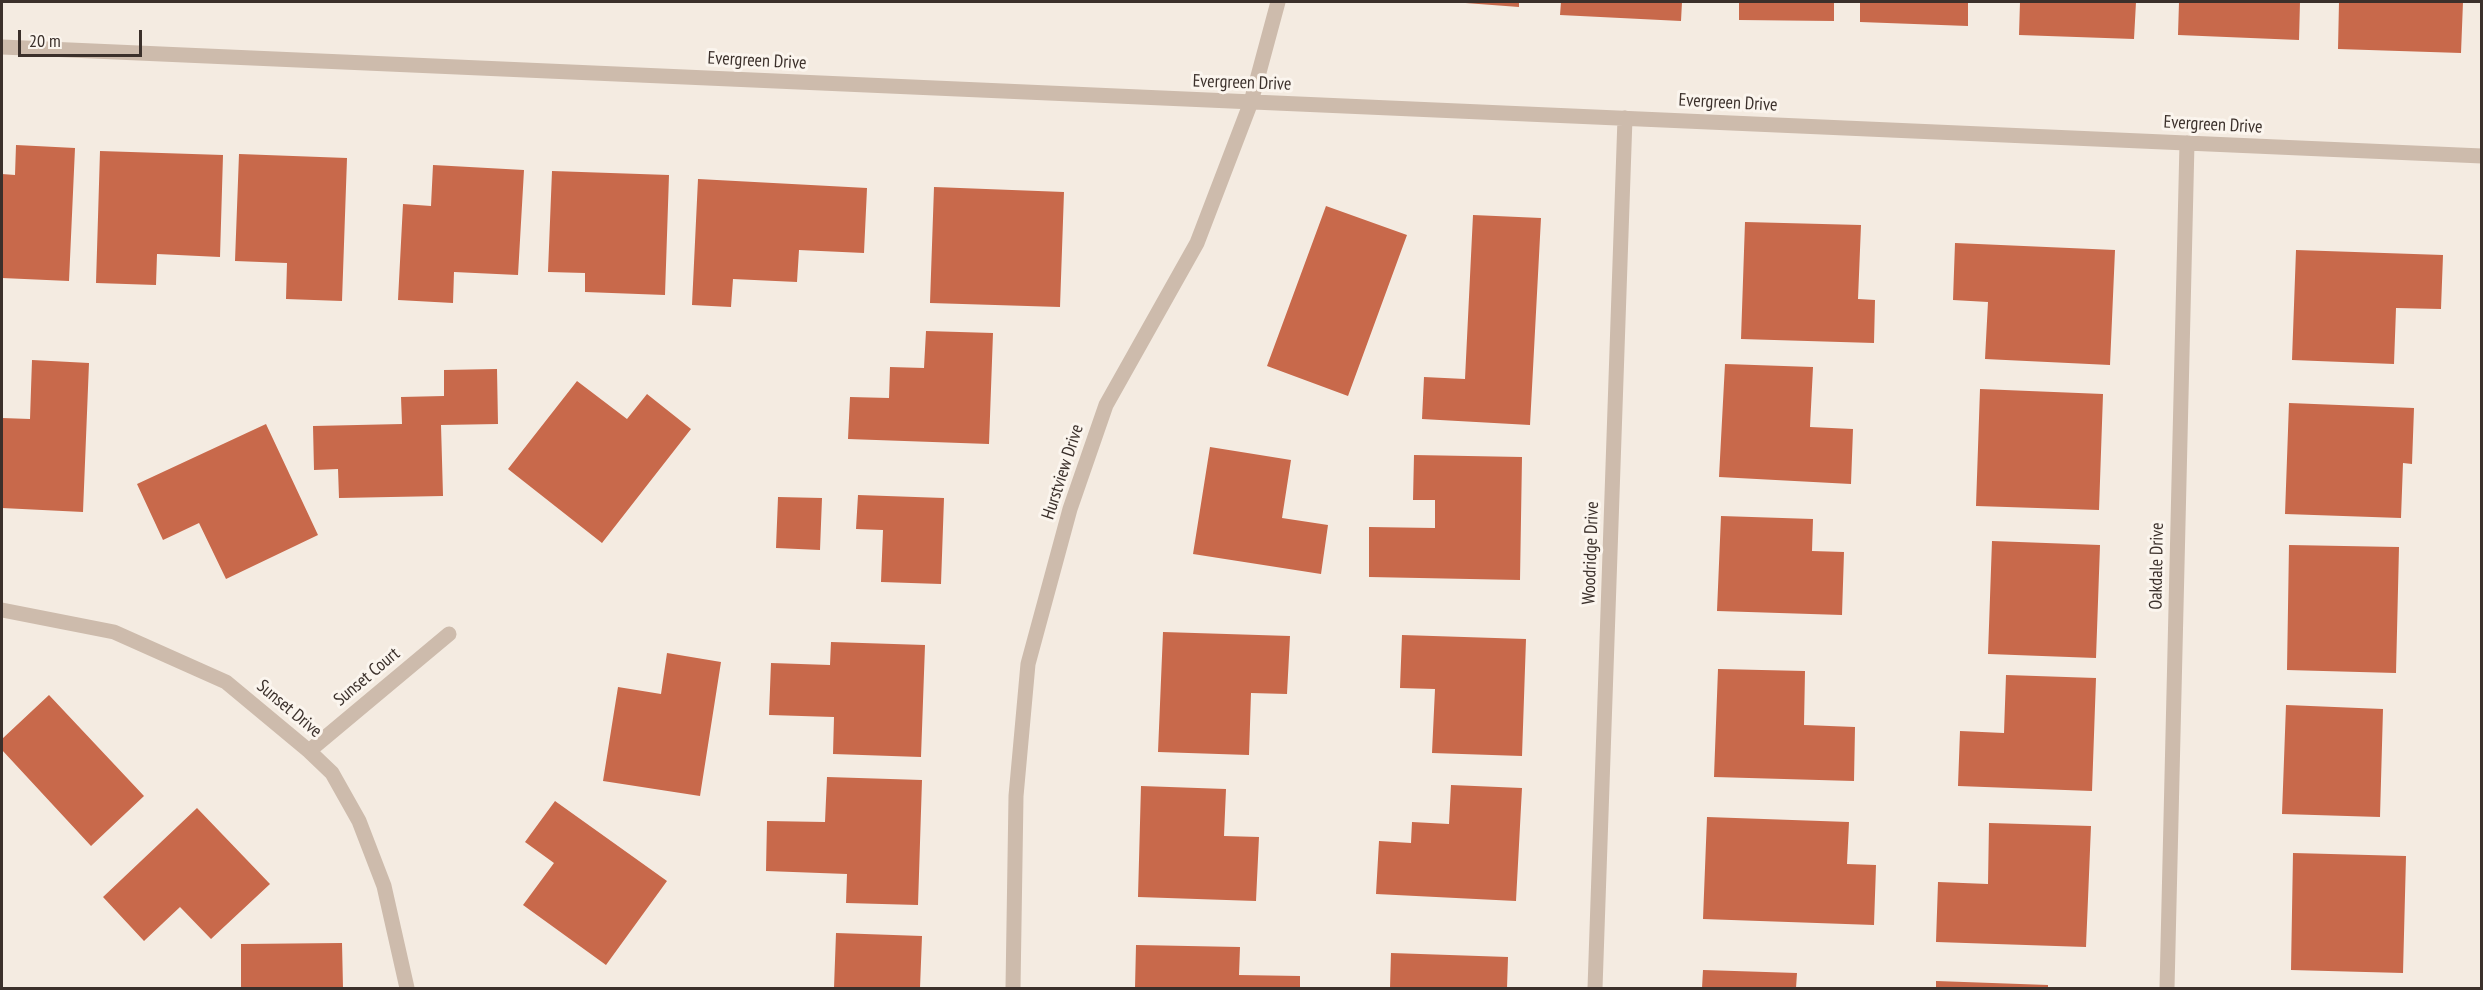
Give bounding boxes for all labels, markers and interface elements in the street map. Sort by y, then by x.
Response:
scale bar [21,18,146,56]
text: 20 m [29,29,61,52]
street label: Evergreen Drive [707,48,807,74]
street label: Evergreen Drive [1192,70,1292,96]
street label: Evergreen Drive [1678,90,1778,116]
street label: Evergreen Drive [2163,112,2263,138]
street label: Hurstview Drive [1037,422,1089,522]
street label: Woodridge Drive [1578,501,1604,605]
street label: Oakdale Drive [2145,522,2169,610]
street label: Sunset Court [330,643,404,711]
street label: Sunset Drive [252,676,326,742]

